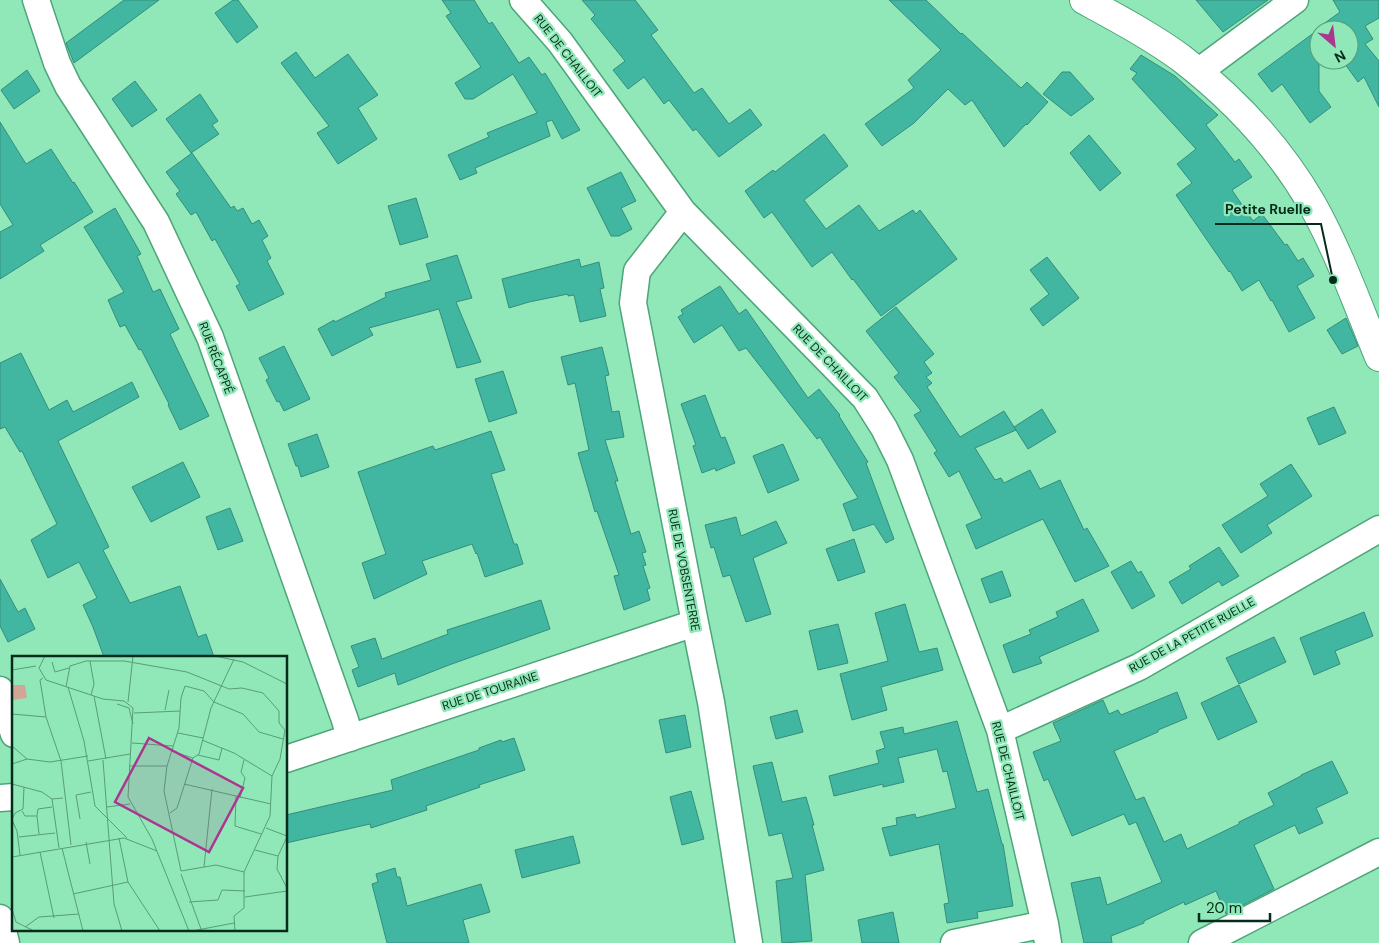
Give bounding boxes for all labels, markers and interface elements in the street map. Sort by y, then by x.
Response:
street label: RUE DE CHAILLOIT [530,11,606,101]
north arrow [1309,20,1359,70]
text: N [1331,46,1349,67]
callout: Petite Ruelle [1215,195,1321,224]
text: Petite Ruelle [1225,200,1311,218]
street label: RUE RÉCAPPÉ [195,320,237,397]
street label: RUE DE CHAILLOIT [789,321,871,405]
street label: RUE DE VOBSENTERRE [664,508,704,633]
street label: RUE DE LA PETITE RUELLE [1126,594,1258,676]
inset map [12,656,288,930]
street label: RUE DE TOURAINE [440,668,540,714]
street label: RUE DE CHAILLOIT [988,720,1028,822]
scale bar [1199,890,1270,922]
text: 20 m [1206,898,1242,918]

